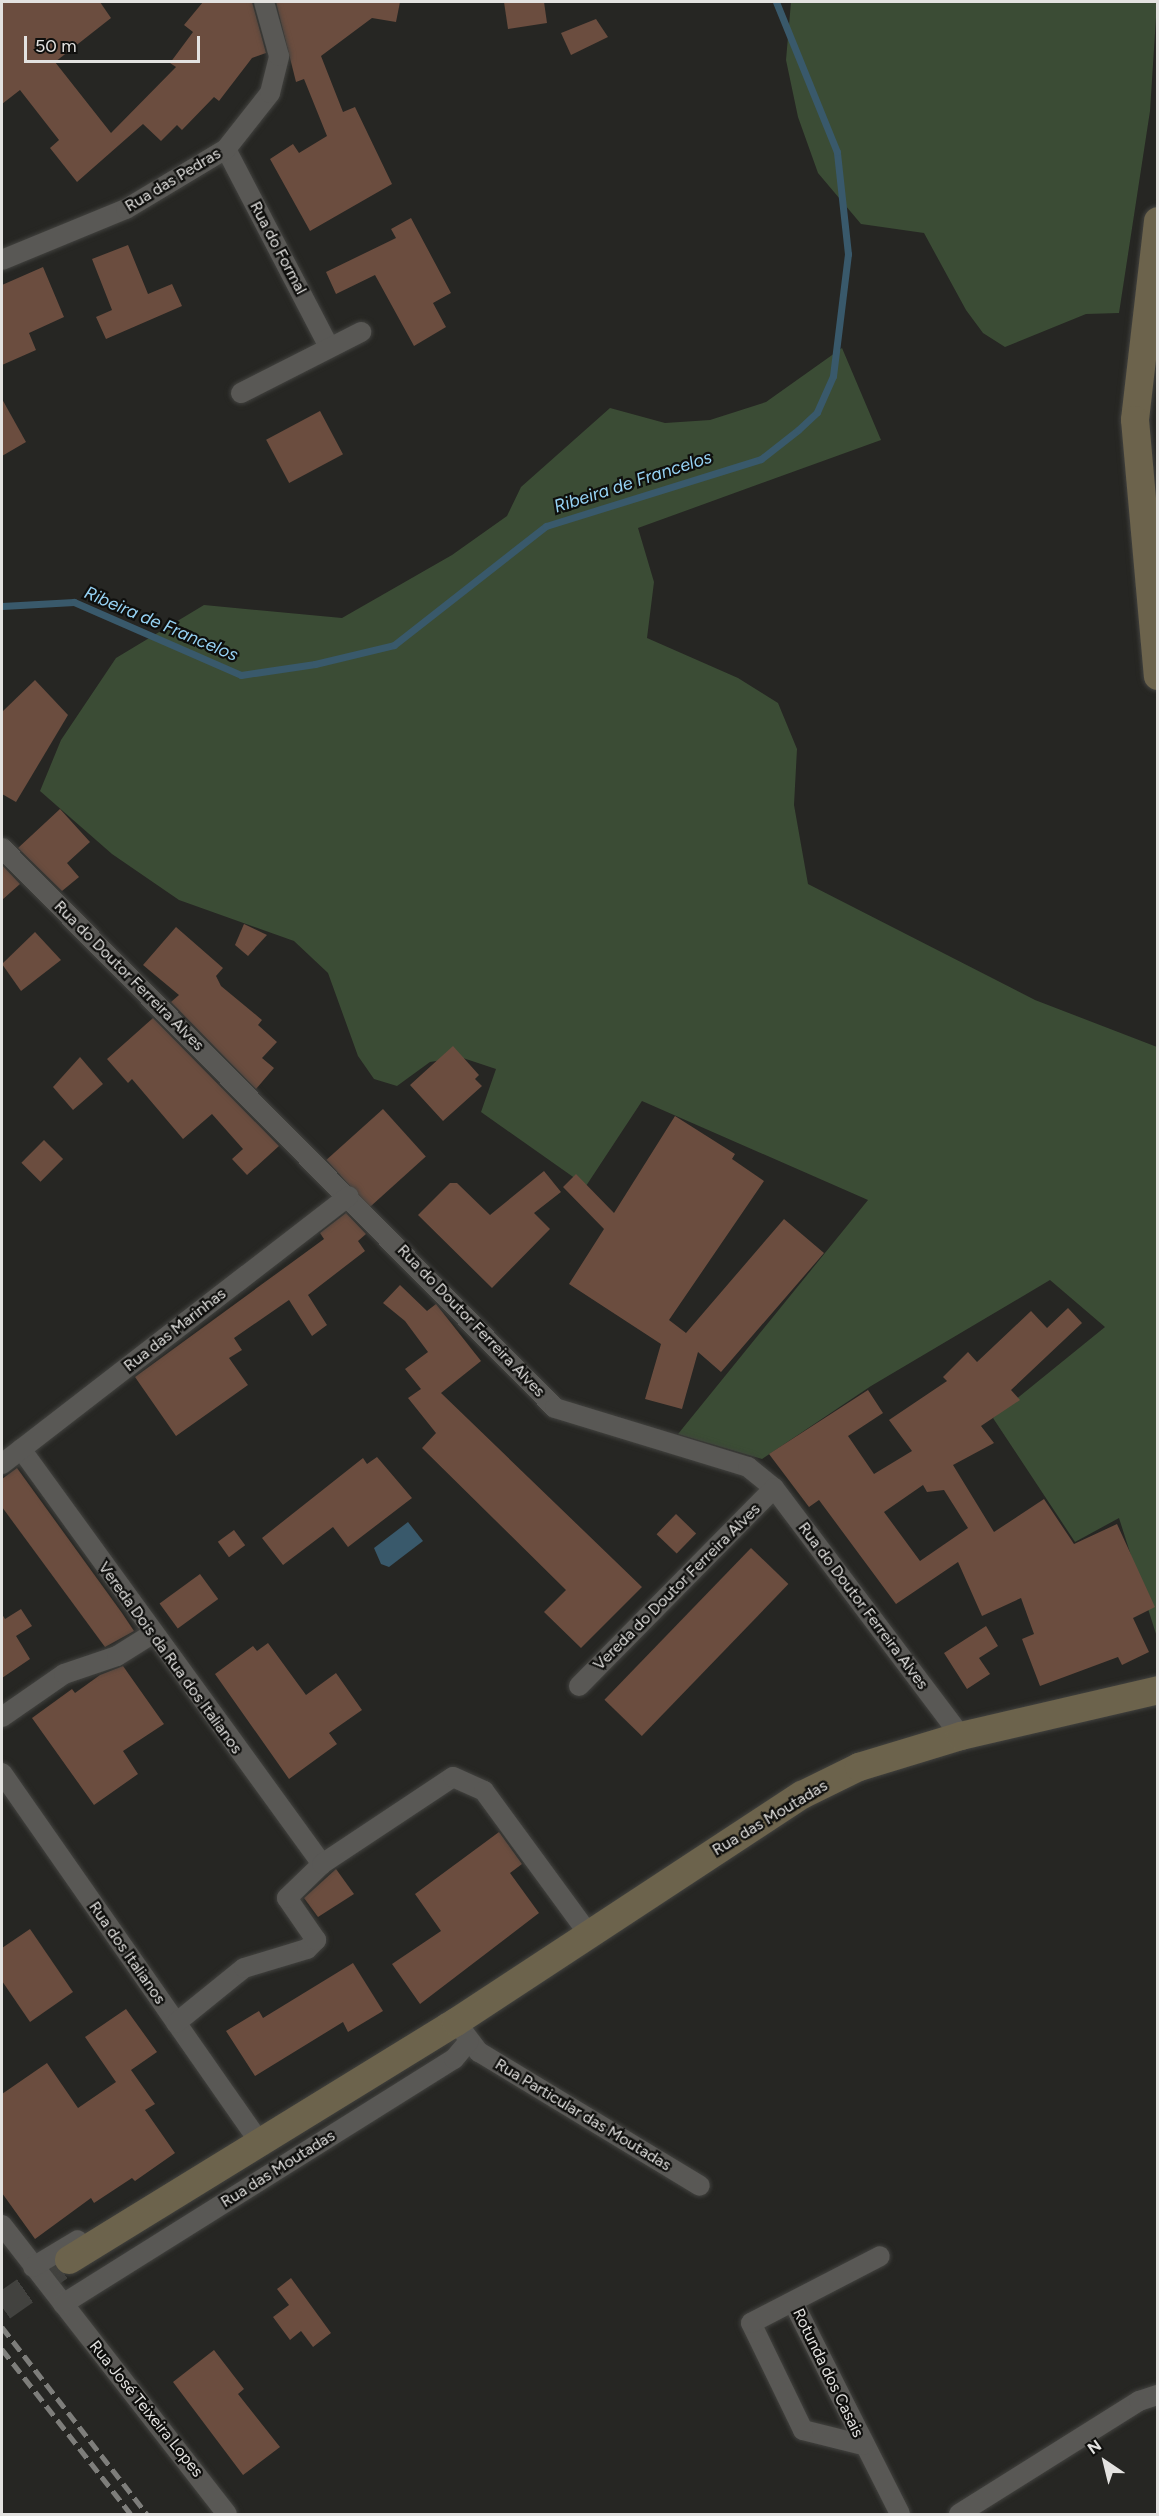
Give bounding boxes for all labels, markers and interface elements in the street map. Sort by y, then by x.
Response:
scale bar [27,24,202,62]
text: 50 m [35,35,77,57]
street label: Rua das Pedras [122,144,224,216]
street label: Rua do Formal [246,198,310,298]
water label: Ribeira de Francelos [551,446,715,518]
water label: Ribeira de Francelos [81,582,241,666]
street label: Rua do Doutor Ferreira Alves [50,897,208,1055]
street label: Rua do Doutor Ferreira Alves [393,1241,549,1401]
street label: Rua das Marinhas [120,1284,230,1376]
street label: Vereda do Doutor Ferreira Alves [590,1500,764,1674]
street label: Rua do Doutor Ferreira Alves [794,1519,932,1693]
street label: Vereda Dois da Rua dos Italianos [94,1558,246,1758]
street label: Rua das Moutadas [709,1776,831,1860]
street label: Rua dos Italianos [85,1898,169,2008]
street label: Rua Particular das Moutadas [491,2055,675,2175]
street label: Rua das Moutadas [217,2126,339,2212]
street label: Rotunda dos Casais [788,2305,868,2441]
street label: Rua José Teixeira Lopes [85,2337,207,2481]
north arrow [1075,2432,1135,2492]
text: N [1084,2436,1105,2458]

